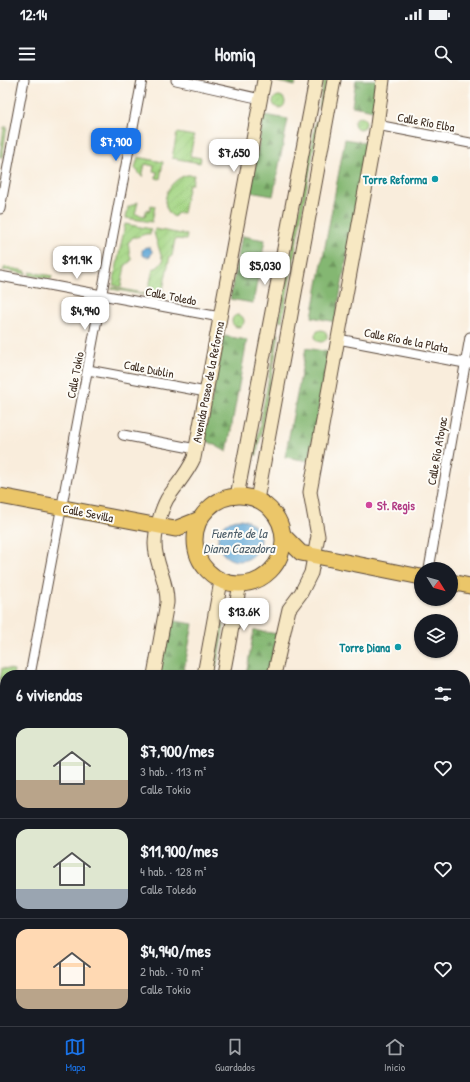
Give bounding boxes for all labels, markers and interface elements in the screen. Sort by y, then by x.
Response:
text: 12:14 [20,4,47,25]
text: Homiq [215,42,255,67]
icon: menu [16,43,38,65]
icon: search [432,43,454,65]
street label: Calle Río Elba [396,108,456,136]
pin: $7,900 [83,128,149,162]
text: $7,900 [100,132,132,150]
pin: $7,650 [201,139,267,173]
text: $7,650 [218,143,250,161]
place label: Torre Reforma [362,171,427,188]
marker: Torre Reforma [430,174,440,184]
pin: $11.9K [44,246,110,280]
text: $11.9K [62,250,92,268]
pin: $5,030 [232,252,298,286]
text: $5,030 [249,256,281,274]
street label: Calle Toledo [144,283,198,309]
pin: $4,940 [52,297,118,331]
text: $4,940 [70,301,100,319]
street label: Avenida Paseo de la Reforma [188,320,228,444]
street label: Calle Río de la Plata [363,324,450,357]
street label: Calle Tokio [62,350,88,400]
street label: Calle Dublin [122,356,176,382]
street label: Calle Río Atoyac [423,415,451,486]
place label: St. Regis [377,497,415,515]
street label: Calle Sevilla [61,500,115,526]
marker: St. Regis [364,500,374,510]
water label: Fuente de la Diana Cazadora [203,524,277,557]
north arrow [414,562,458,606]
map controls [414,562,458,658]
pin: $13.6K [211,598,277,632]
text: $13.6K [228,602,260,620]
button: layers [414,614,458,658]
place label: Torre Diana [339,639,390,656]
marker: Torre Diana [393,642,403,652]
text: 6 viviendas [16,683,82,706]
icon: filters [432,683,454,705]
text: $7,900/mes [140,739,214,762]
icon: home [48,744,96,792]
icon: heart [432,757,454,779]
text: 3 hab. · 113 m² [140,762,206,780]
text: Calle Tokio [140,780,191,798]
text: $11,900/mes [140,839,218,862]
icon: home [48,845,96,893]
icon: heart [432,858,454,880]
text: 4 hab. · 128 m² [140,862,206,880]
text: Calle Toledo [140,880,196,898]
text: $4,940/mes [140,939,211,962]
icon: home [48,945,96,993]
icon: heart [432,958,454,980]
text: 2 hab. · 70 m² [140,962,203,980]
text: Calle Tokio [140,980,191,998]
tab: Mapa [64,1036,86,1074]
tab: Guardados [215,1036,255,1074]
tab: Inicio [384,1036,406,1074]

